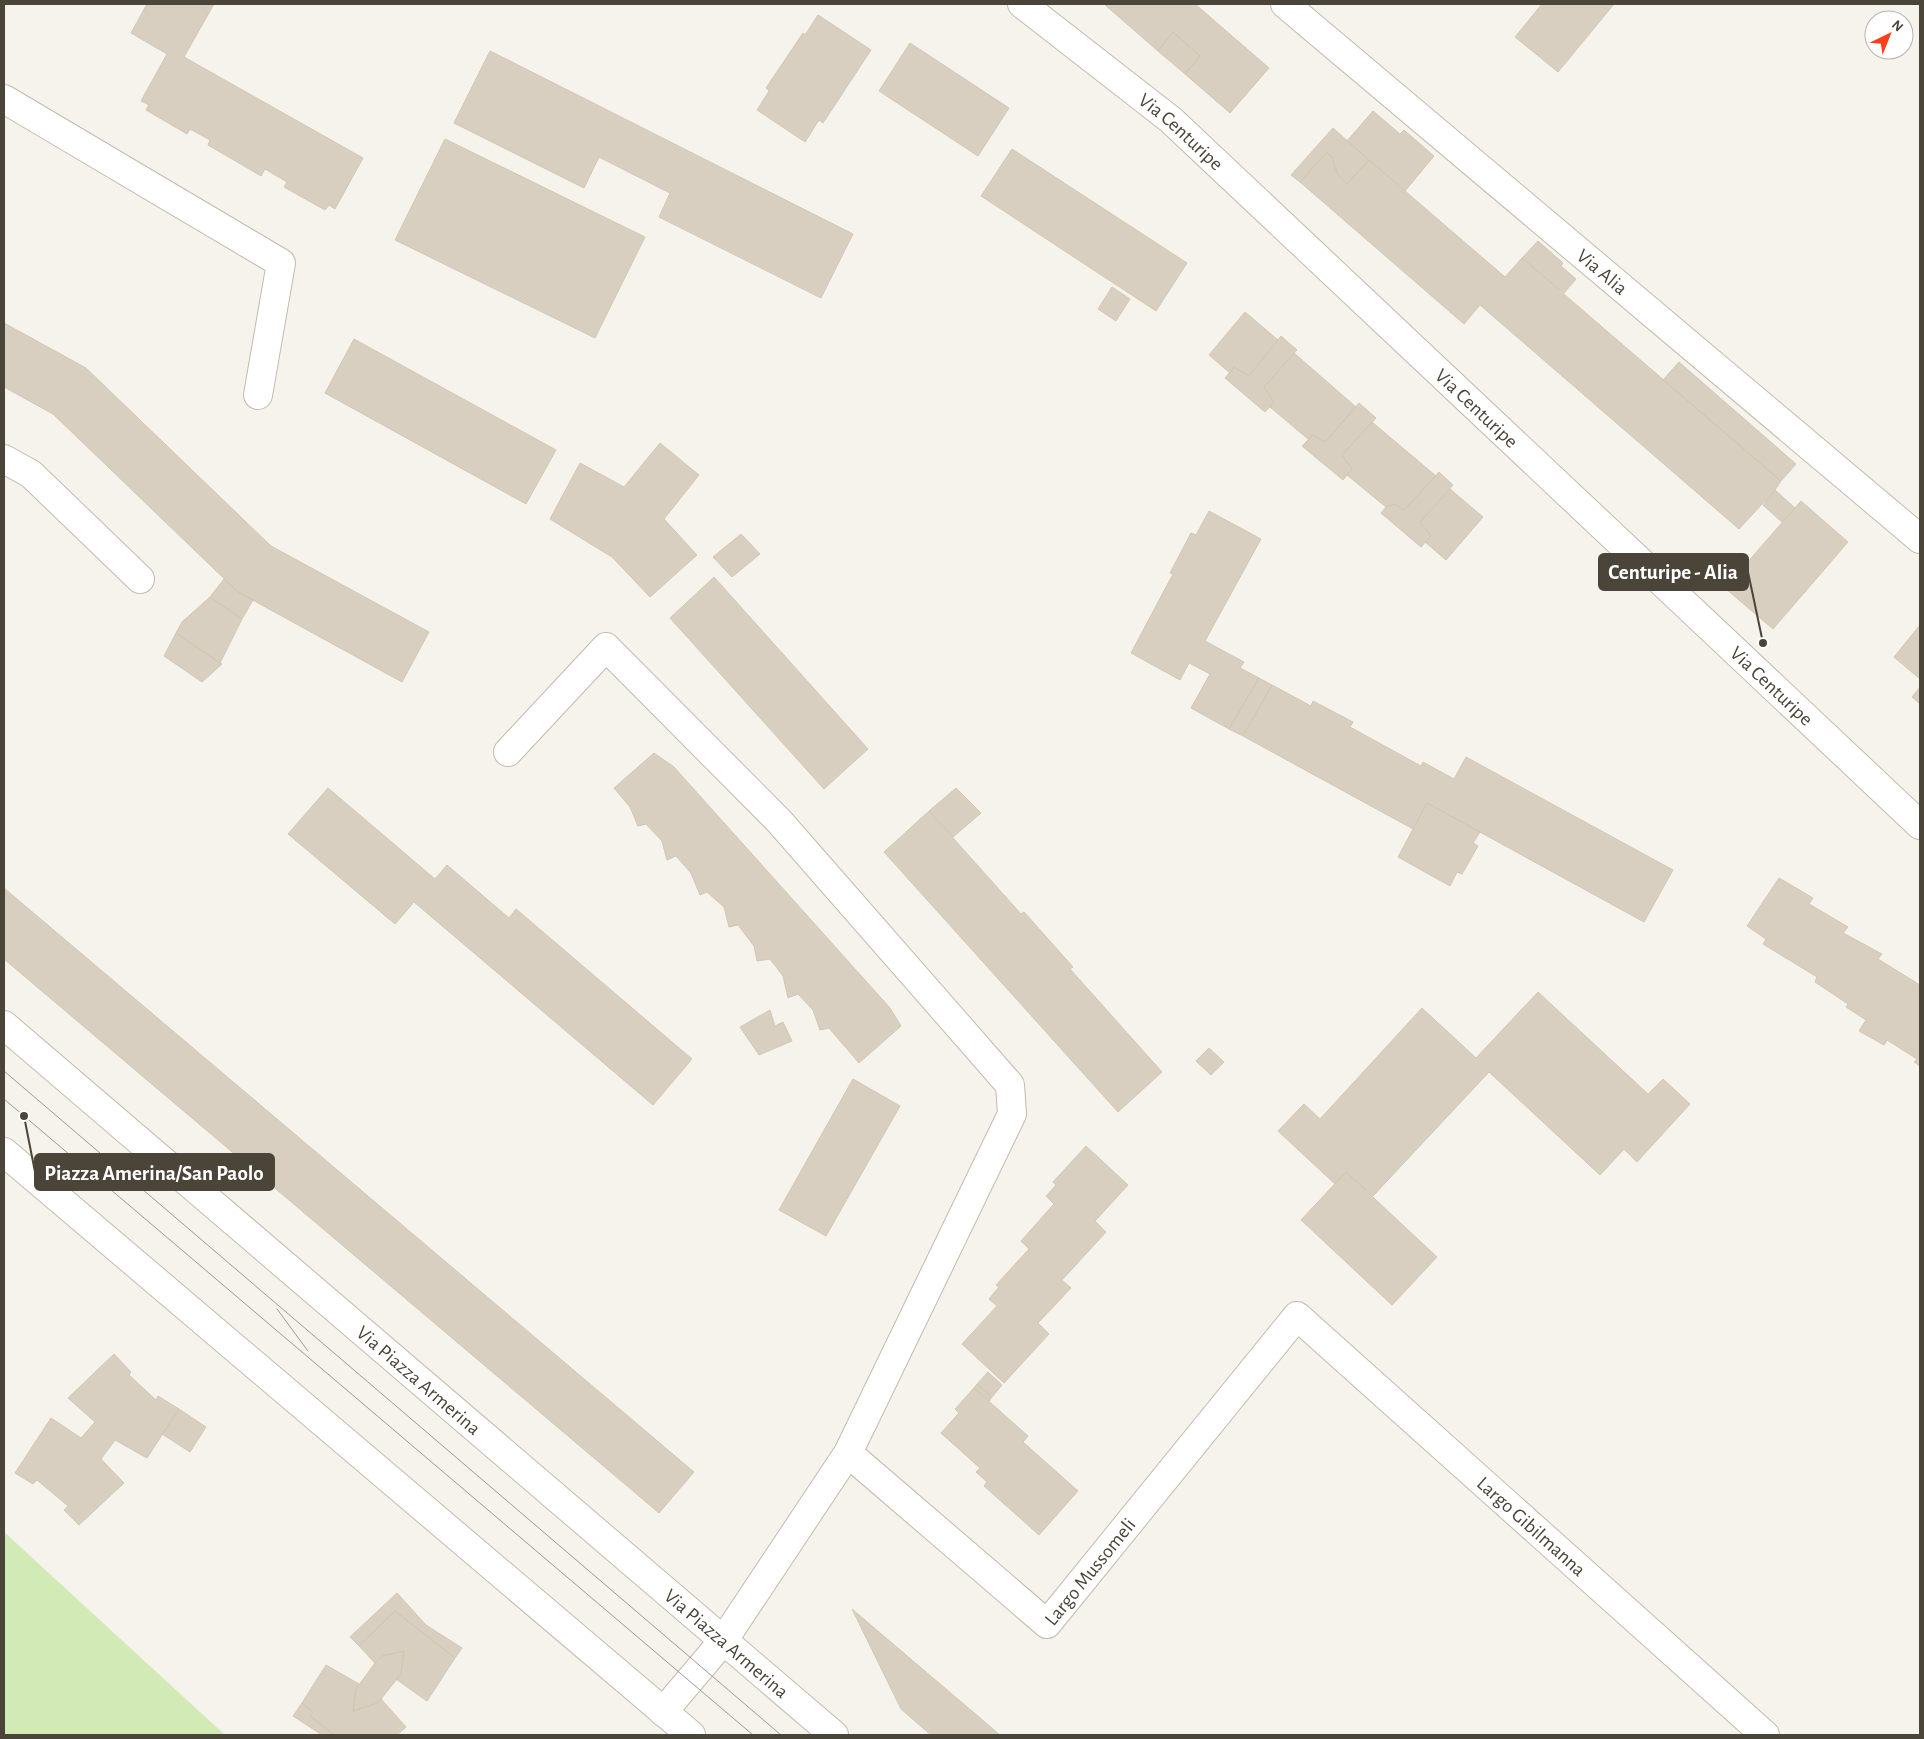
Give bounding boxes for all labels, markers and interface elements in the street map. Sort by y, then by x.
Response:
north arrow [1864,10,1914,60]
text: N [1889,18,1906,35]
street label: Via Centuripe [1135,90,1227,175]
street label: Via Alia [1573,245,1631,299]
street label: Via Centuripe [1431,365,1521,452]
callout: Centuripe - Alia [1599,554,1748,590]
text: Centuripe - Alia [1608,562,1738,583]
street label: Via Centuripe [1726,643,1816,730]
callout: Piazza Amerina/San Paolo [35,1154,274,1190]
text: Piazza Amerina/San Paolo [44,1163,264,1184]
street label: Via Piazza Armerina [352,1322,484,1439]
street label: Largo Gibilmanna [1473,1473,1589,1580]
street label: Largo Mussomeli [1041,1515,1140,1630]
street label: Via Piazza Armerina [660,1586,792,1702]

